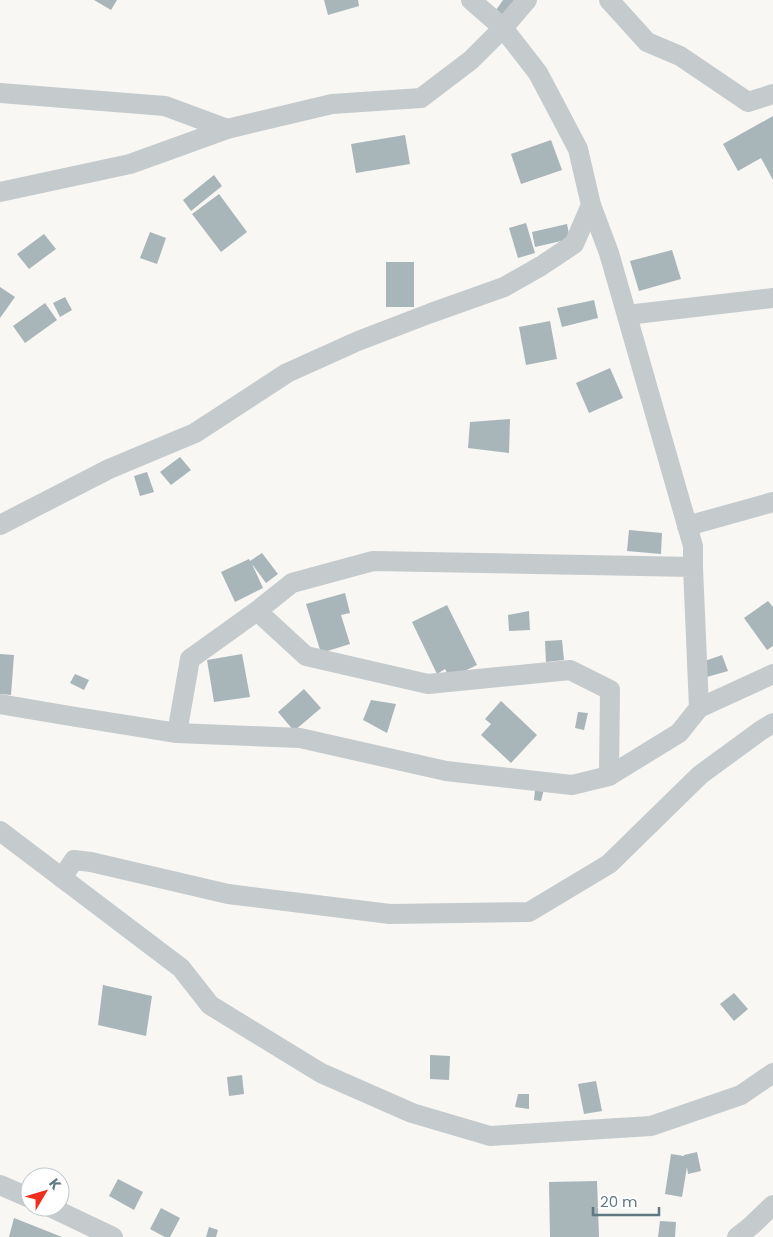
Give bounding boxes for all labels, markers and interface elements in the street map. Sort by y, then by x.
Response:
north arrow [20,1167,70,1217]
text: K [44,1174,66,1194]
scale bar [593,1184,659,1216]
text: 20 m [600,1191,638,1212]

